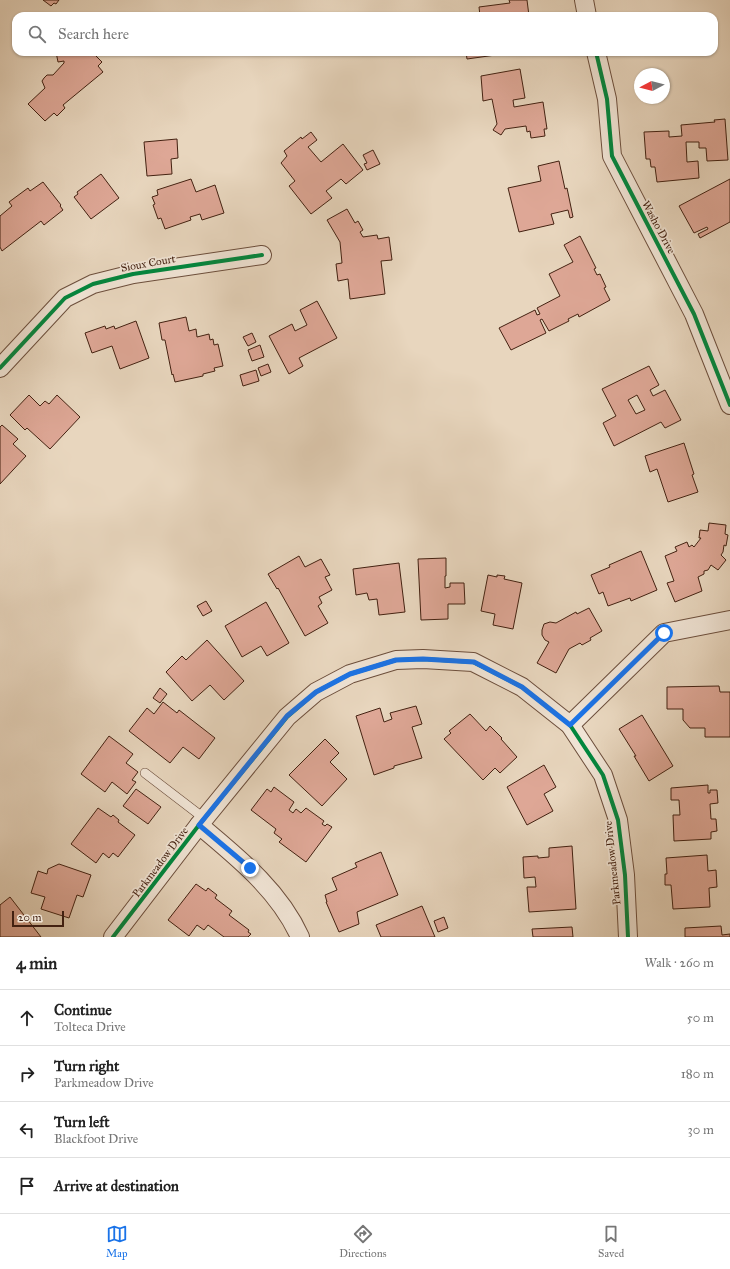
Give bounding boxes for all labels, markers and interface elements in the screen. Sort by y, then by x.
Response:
search box [12,12,718,56]
icon: search [26,23,48,45]
text: Search here [58,25,129,43]
north arrow [634,68,670,104]
street label: Washo Drive [639,199,678,256]
street label: Sioux Court [120,252,176,275]
route start [655,624,673,642]
street label: Parkmeadow Drive [602,820,623,906]
street label: Parkmeadow Drive [130,824,191,900]
route end [241,859,259,877]
scale bar [12,909,64,928]
text: 20 m [18,911,41,924]
text: 4 min [16,953,57,974]
text: Walk · 260 m [644,955,714,971]
text: Continue [54,1001,112,1019]
icon: ahead [16,1007,38,1029]
text: 50 m [687,1010,714,1026]
text: Tolteca Drive [54,1019,126,1035]
text: Turn right [54,1057,119,1075]
icon: right [16,1063,38,1085]
text: 180 m [681,1066,714,1082]
text: Parkmeadow Drive [54,1075,154,1091]
text: Turn left [54,1113,110,1131]
icon: left [16,1119,38,1141]
text: 30 m [688,1122,714,1138]
text: Blackfoot Drive [54,1131,138,1147]
icon: arrive [16,1175,38,1197]
text: Arrive at destination [54,1177,179,1195]
tab: Map [106,1223,128,1260]
tab: Directions [339,1223,387,1260]
tab: Saved [598,1223,624,1260]

